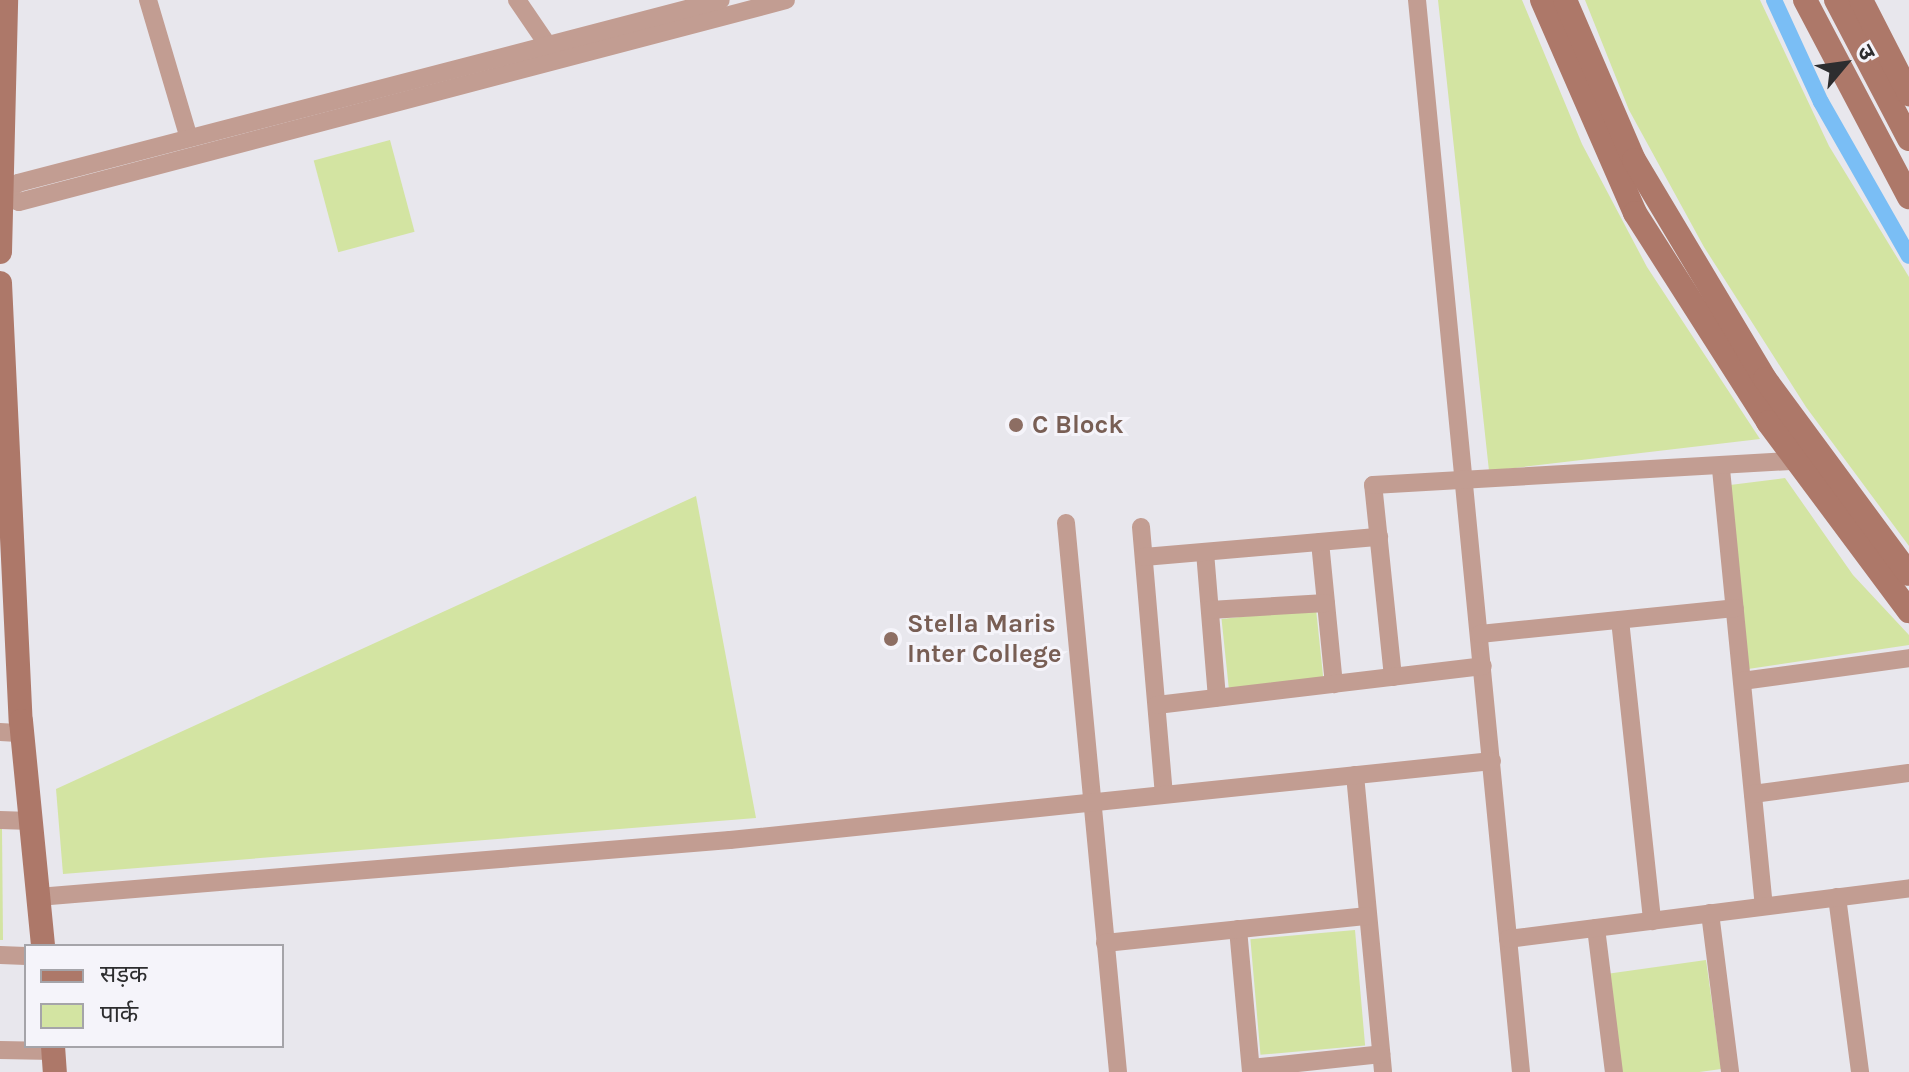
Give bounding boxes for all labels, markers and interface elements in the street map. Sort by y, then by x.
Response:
north arrow [1805,24,1885,104]
text: उ [1851,40,1880,64]
place label: C Block [1032,409,1124,441]
marker: C Block [1007,416,1025,434]
place label: Stella Maris Inter College [907,608,1062,670]
marker: Stella Maris Inter College [882,630,900,648]
legend [24,944,284,1048]
text: सड़क [100,960,148,988]
text: पार्क [100,1000,138,1028]

